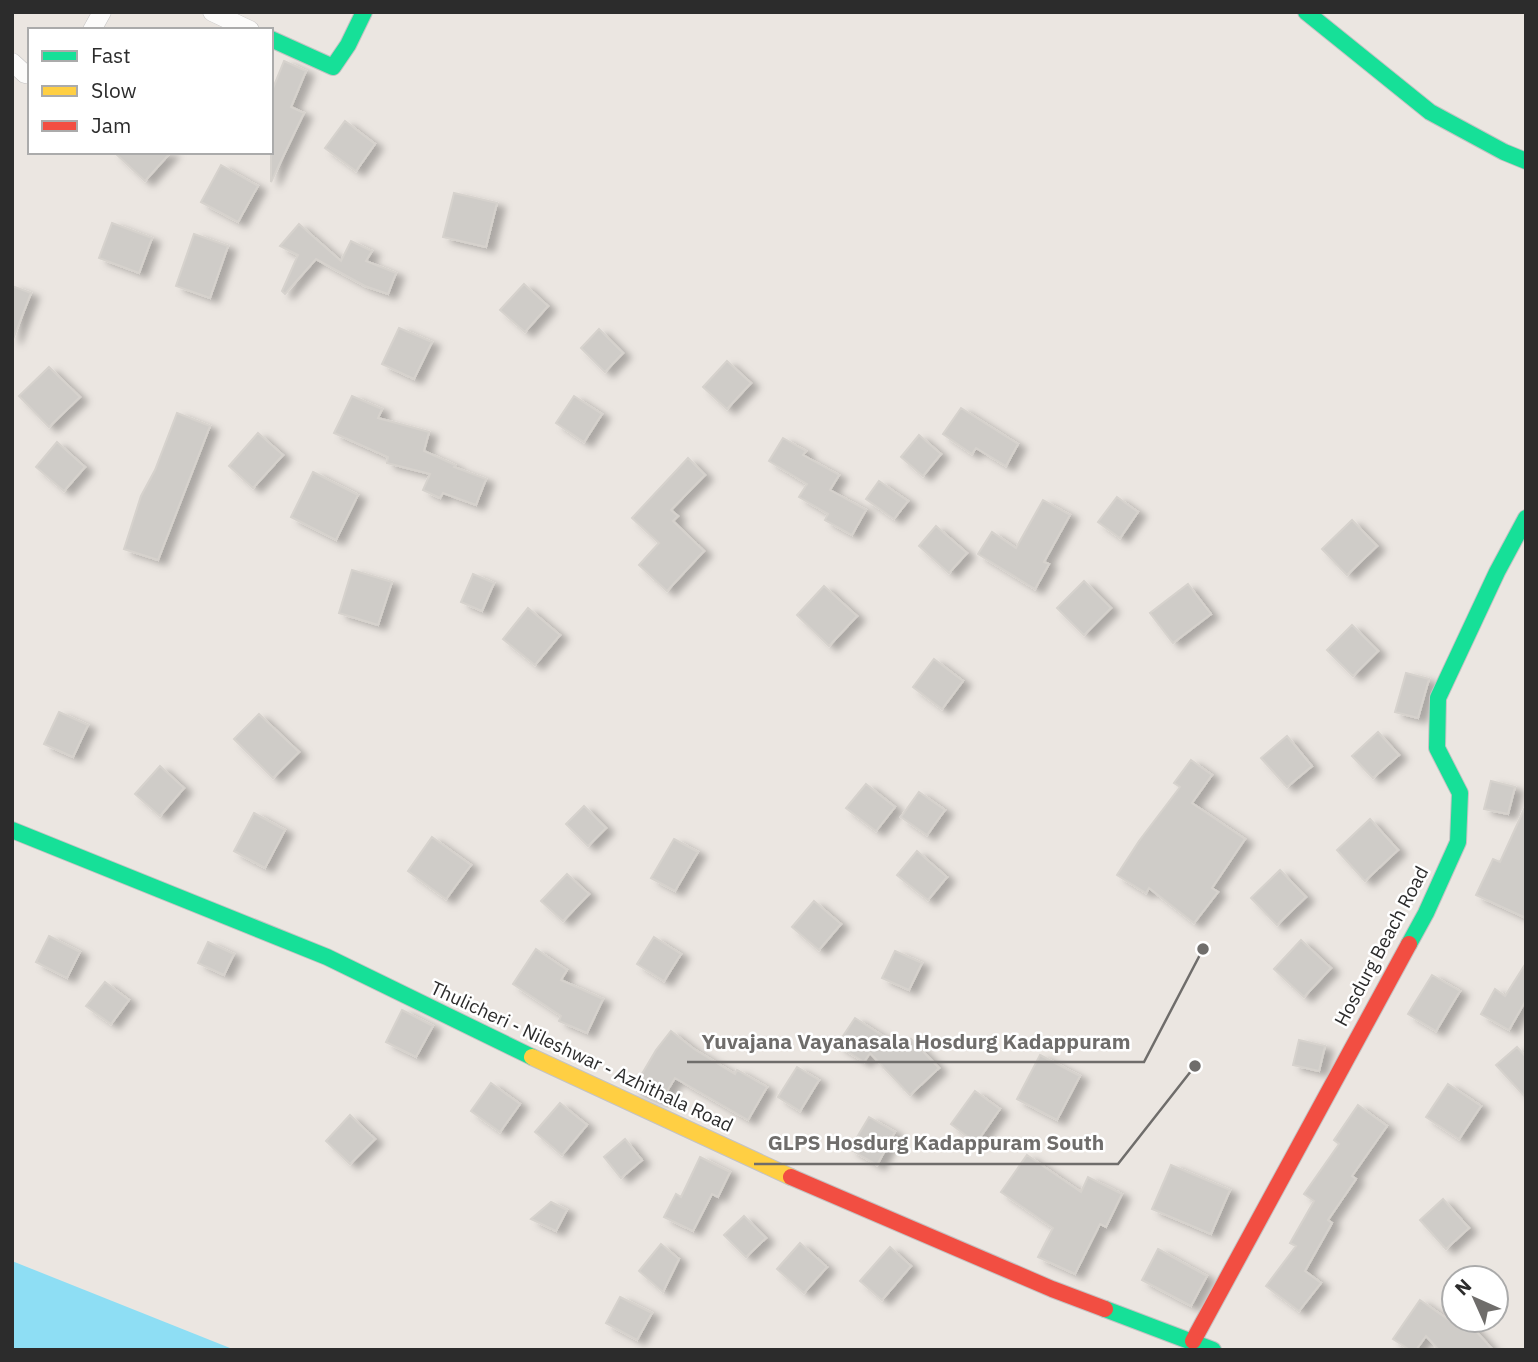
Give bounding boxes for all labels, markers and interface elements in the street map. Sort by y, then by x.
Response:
legend [28,28,273,154]
text: Fast [91,41,131,69]
text: Slow [91,76,137,104]
text: Jam [91,111,131,139]
street label: Hosdurg Beach Road [1329,862,1433,1030]
street label: Thulicheri - Nileshwar - Azhithala Road [427,975,737,1137]
callout: Yuvajana Vayanasala Hosdurg Kadappuram [687,1020,1144,1062]
text: Yuvajana Vayanasala Hosdurg Kadappuram [701,1027,1131,1055]
callout: GLPS Hosdurg Kadappuram South [754,1122,1118,1164]
text: GLPS Hosdurg Kadappuram South [768,1128,1104,1156]
north arrow [1440,1264,1510,1334]
text: N [1450,1274,1476,1300]

